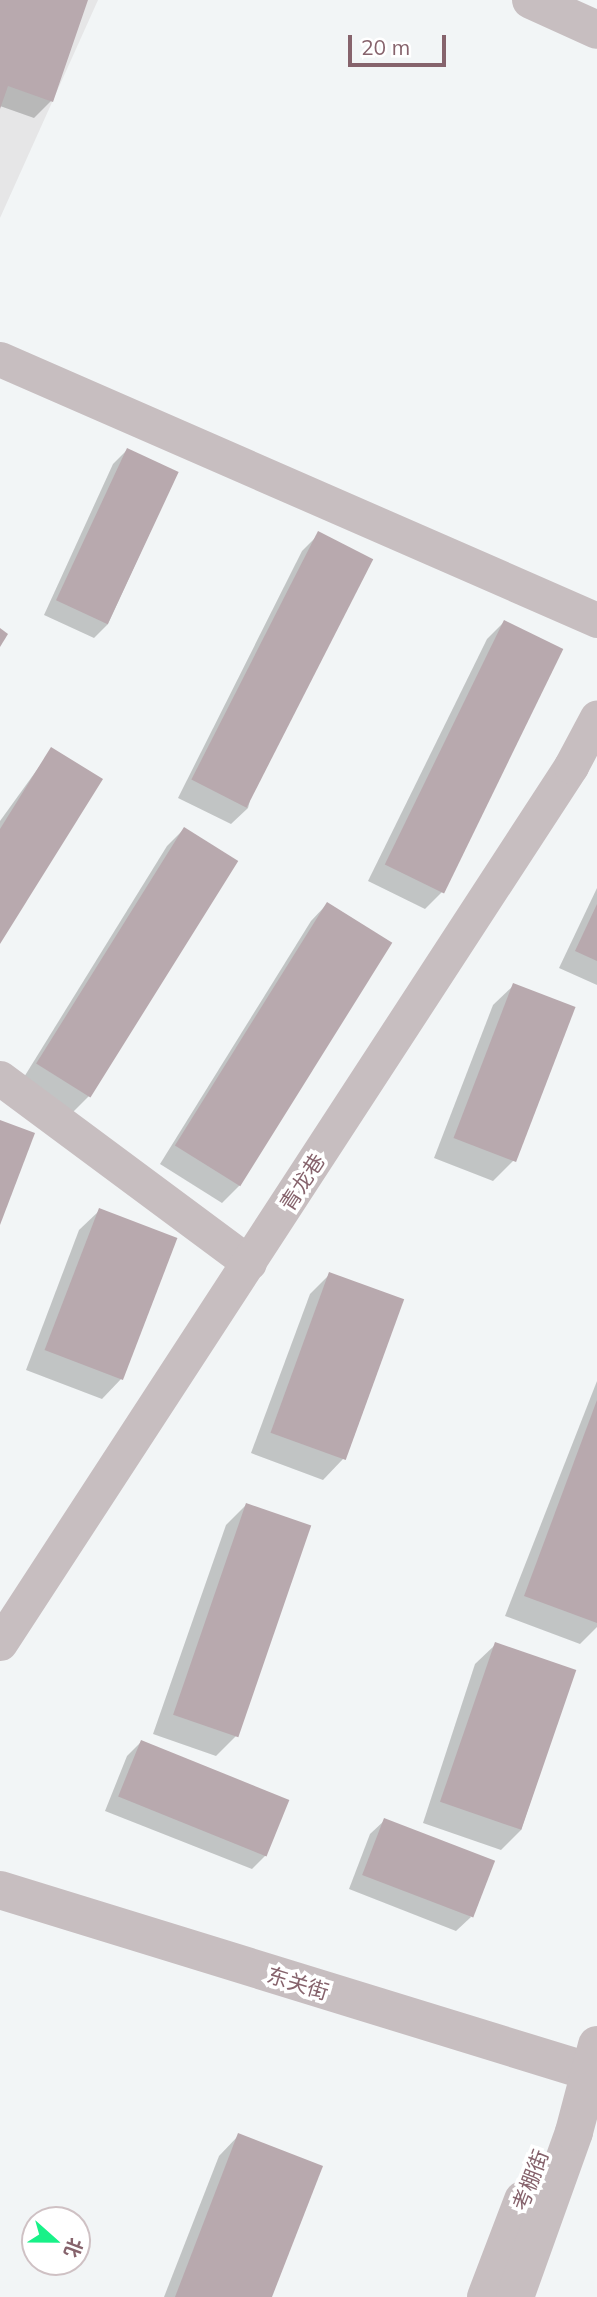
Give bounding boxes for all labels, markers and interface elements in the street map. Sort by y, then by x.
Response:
scale bar [352,21,450,65]
text: 20 m [361,34,410,60]
street label: 青龙巷 [274,1149,330,1215]
street label: 东关街 [264,1962,332,2004]
street label: 考棚街 [507,2146,553,2214]
north arrow [21,2206,91,2276]
text: 北 [59,2235,88,2261]

